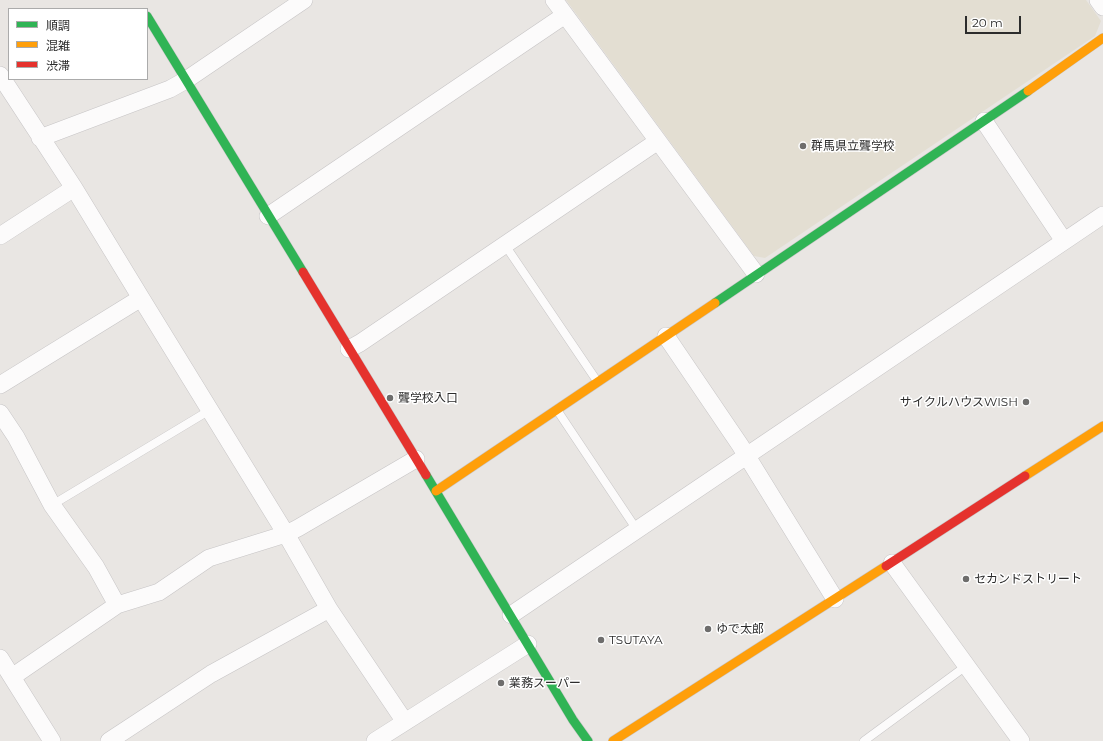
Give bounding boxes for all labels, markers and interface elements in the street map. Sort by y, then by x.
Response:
legend [8,8,148,80]
scale bar [967,8,1023,34]
text: 20 m [972,15,1003,30]
text: 順調 [46,18,70,33]
text: 混雑 [46,38,70,53]
text: 渋滞 [46,58,70,73]
place label: 群馬県立聾学校 [811,139,895,153]
marker: 群馬県立聾学校 [798,141,808,151]
place label: 聾学校入口 [398,391,458,405]
marker: 聾学校入口 [385,393,395,403]
place label: サイクルハウスWISH [900,395,1018,409]
marker: サイクルハウスWISH [1021,397,1031,407]
place label: セカンドストリート [974,572,1082,586]
marker: セカンドストリート [961,574,971,584]
place label: ゆで太郎 [716,622,764,636]
marker: ゆで太郎 [703,624,713,634]
place label: TSUTAYA [609,633,663,647]
marker: TSUTAYA [596,635,606,645]
place label: 業務スーパー [509,676,581,690]
marker: 業務スーパー [496,678,506,688]

